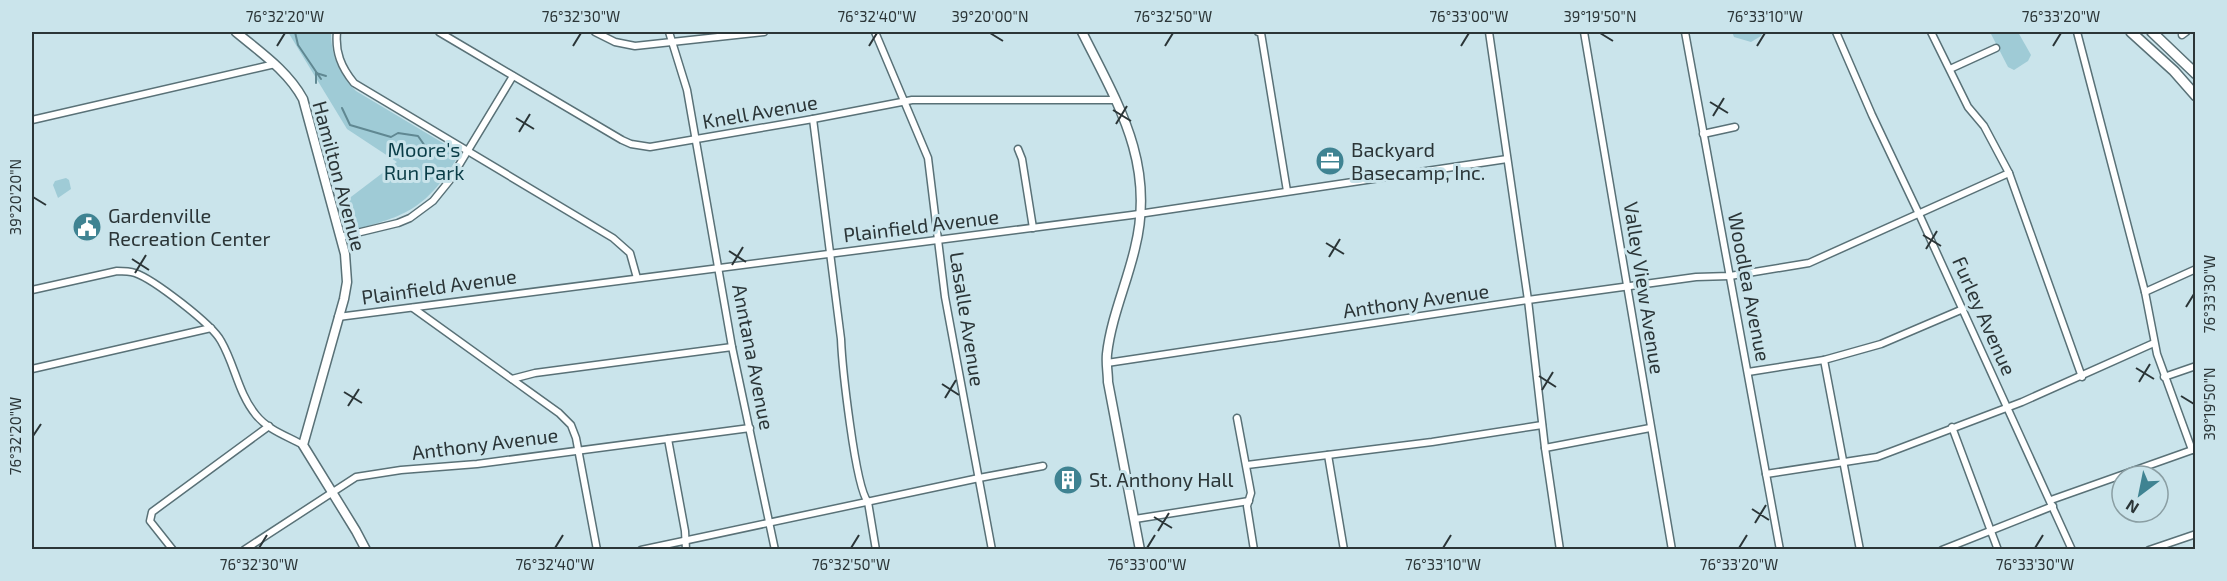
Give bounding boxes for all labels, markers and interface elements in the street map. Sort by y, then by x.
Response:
text: 76°32'20"W [246,7,324,25]
text: 76°32'30"W [542,7,620,25]
text: 76°32'40"W [837,7,917,25]
text: 39°20'00"N [952,7,1028,25]
text: 76°32'50"W [1134,7,1212,25]
text: 76°33'00"W [1429,7,1509,25]
text: 39°19'50"N [1563,7,1637,25]
text: 76°33'10"W [1727,7,1803,25]
text: 76°33'20"W [2022,7,2100,25]
street label: Knell Avenue [700,89,819,133]
street label: Hamilton Avenue [308,98,372,253]
park label: Moore's Run Park [384,137,464,184]
place label: Backyard Basecamp, Inc. [1351,137,1485,184]
office icon: Backyard Basecamp, Inc. [1314,145,1346,177]
text: 39°20'20"N [6,159,24,235]
street label: Valley View Avenue [1620,200,1670,376]
place label: Gardenville Recreation Center [108,203,270,250]
street label: Plainfield Avenue [842,204,1000,246]
street label: Woodlea Avenue [1724,210,1776,363]
public building icon: Gardenville Recreation Center [71,211,103,243]
street label: Lasalle Avenue [945,250,990,388]
street label: Furley Avenue [1948,252,2022,379]
text: 76°33'30"W [2200,255,2218,333]
street label: Plainfield Avenue [360,263,518,309]
street label: Anthony Avenue [1341,278,1491,322]
street label: Anntana Avenue [728,282,780,432]
text: 39°19'50"N [2200,367,2218,441]
text: 76°32'20"W [6,397,24,475]
street label: Anthony Avenue [410,422,560,464]
building icon: St. Anthony Hall [1052,464,1084,496]
north arrow [2110,464,2170,524]
place label: St. Anthony Hall [1089,467,1233,491]
text: N [2122,496,2142,518]
text: 76°32'30"W [220,555,298,573]
text: 76°32'40"W [515,555,595,573]
text: 76°32'50"W [812,555,890,573]
text: 76°33'00"W [1107,555,1187,573]
text: 76°33'10"W [1405,555,1481,573]
text: 76°33'20"W [1700,555,1778,573]
text: 76°33'30"W [1996,555,2074,573]

